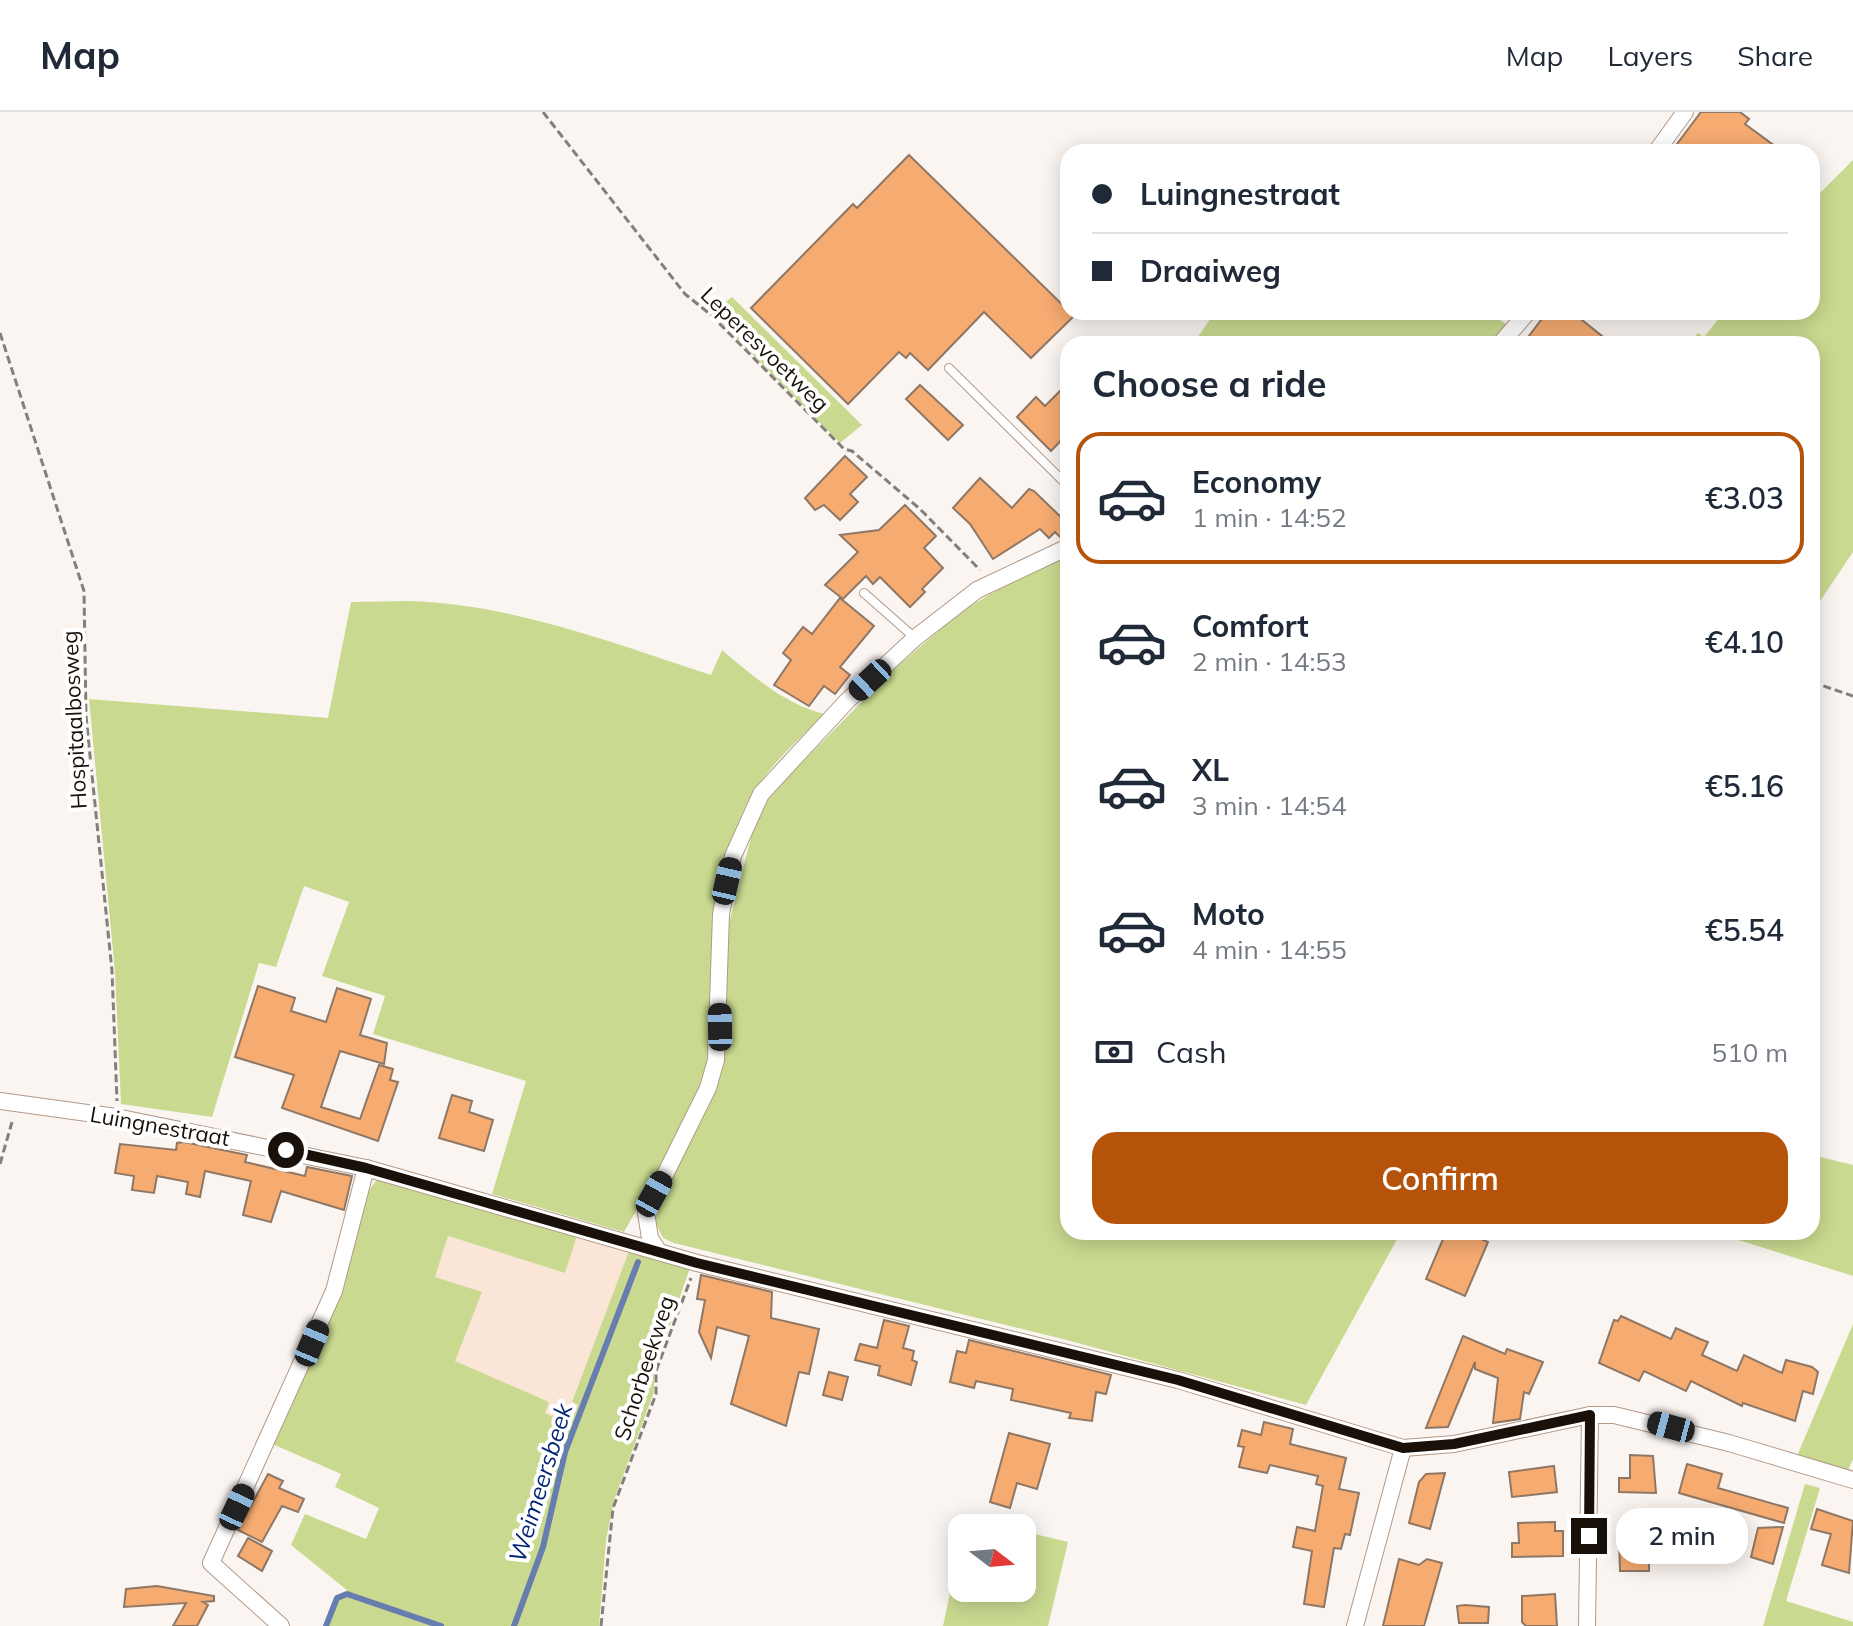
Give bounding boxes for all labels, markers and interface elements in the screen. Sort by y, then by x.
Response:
text: Map [40,31,120,79]
text: Map [1506,38,1563,73]
text: Layers [1607,38,1693,73]
text: Share [1737,38,1813,73]
text: Luingnestraat [1140,175,1340,213]
text: Draaiweg [1140,252,1281,290]
street label: Leperesvoetweg [695,281,835,417]
text: Choose a ride [1092,361,1326,406]
icon: car [1096,462,1168,534]
text: Economy [1192,463,1321,501]
text: €3.03 [1705,479,1784,517]
text: 1 min · 14:52 [1192,501,1347,534]
icon: car [1096,606,1168,678]
text: Comfort [1192,607,1309,645]
text: €4.10 [1705,623,1784,661]
street label: Hospitaalbosweg [55,630,93,810]
text: 2 min · 14:53 [1192,645,1347,678]
car [844,655,896,705]
icon: car [1096,750,1168,822]
text: XL [1192,751,1229,789]
text: €5.16 [1705,767,1784,805]
text: 3 min · 14:54 [1192,789,1347,822]
car [710,855,744,907]
icon: car [1096,894,1168,966]
text: Moto [1192,895,1265,933]
text: €5.54 [1705,911,1784,949]
text: 4 min · 14:55 [1192,933,1347,966]
car [708,1003,732,1051]
icon: cash [1092,1030,1136,1074]
text: Cash [1156,1033,1227,1071]
text: 510 m [1712,1036,1788,1069]
street label: Luingnestraat [88,1100,232,1152]
route start [268,1132,304,1168]
button: Confirm [1092,1132,1788,1224]
car [632,1167,676,1221]
street label: Schorbeekweg [607,1292,681,1444]
car [292,1316,332,1370]
water label: Weimeersbeek [502,1399,579,1566]
car [1645,1409,1697,1445]
car [216,1480,258,1534]
callout: 2 min [1617,1508,1749,1564]
north arrow [948,1514,1036,1602]
map controls [948,1514,1036,1602]
route end [1571,1518,1607,1554]
text: 2 min [1648,1519,1716,1552]

